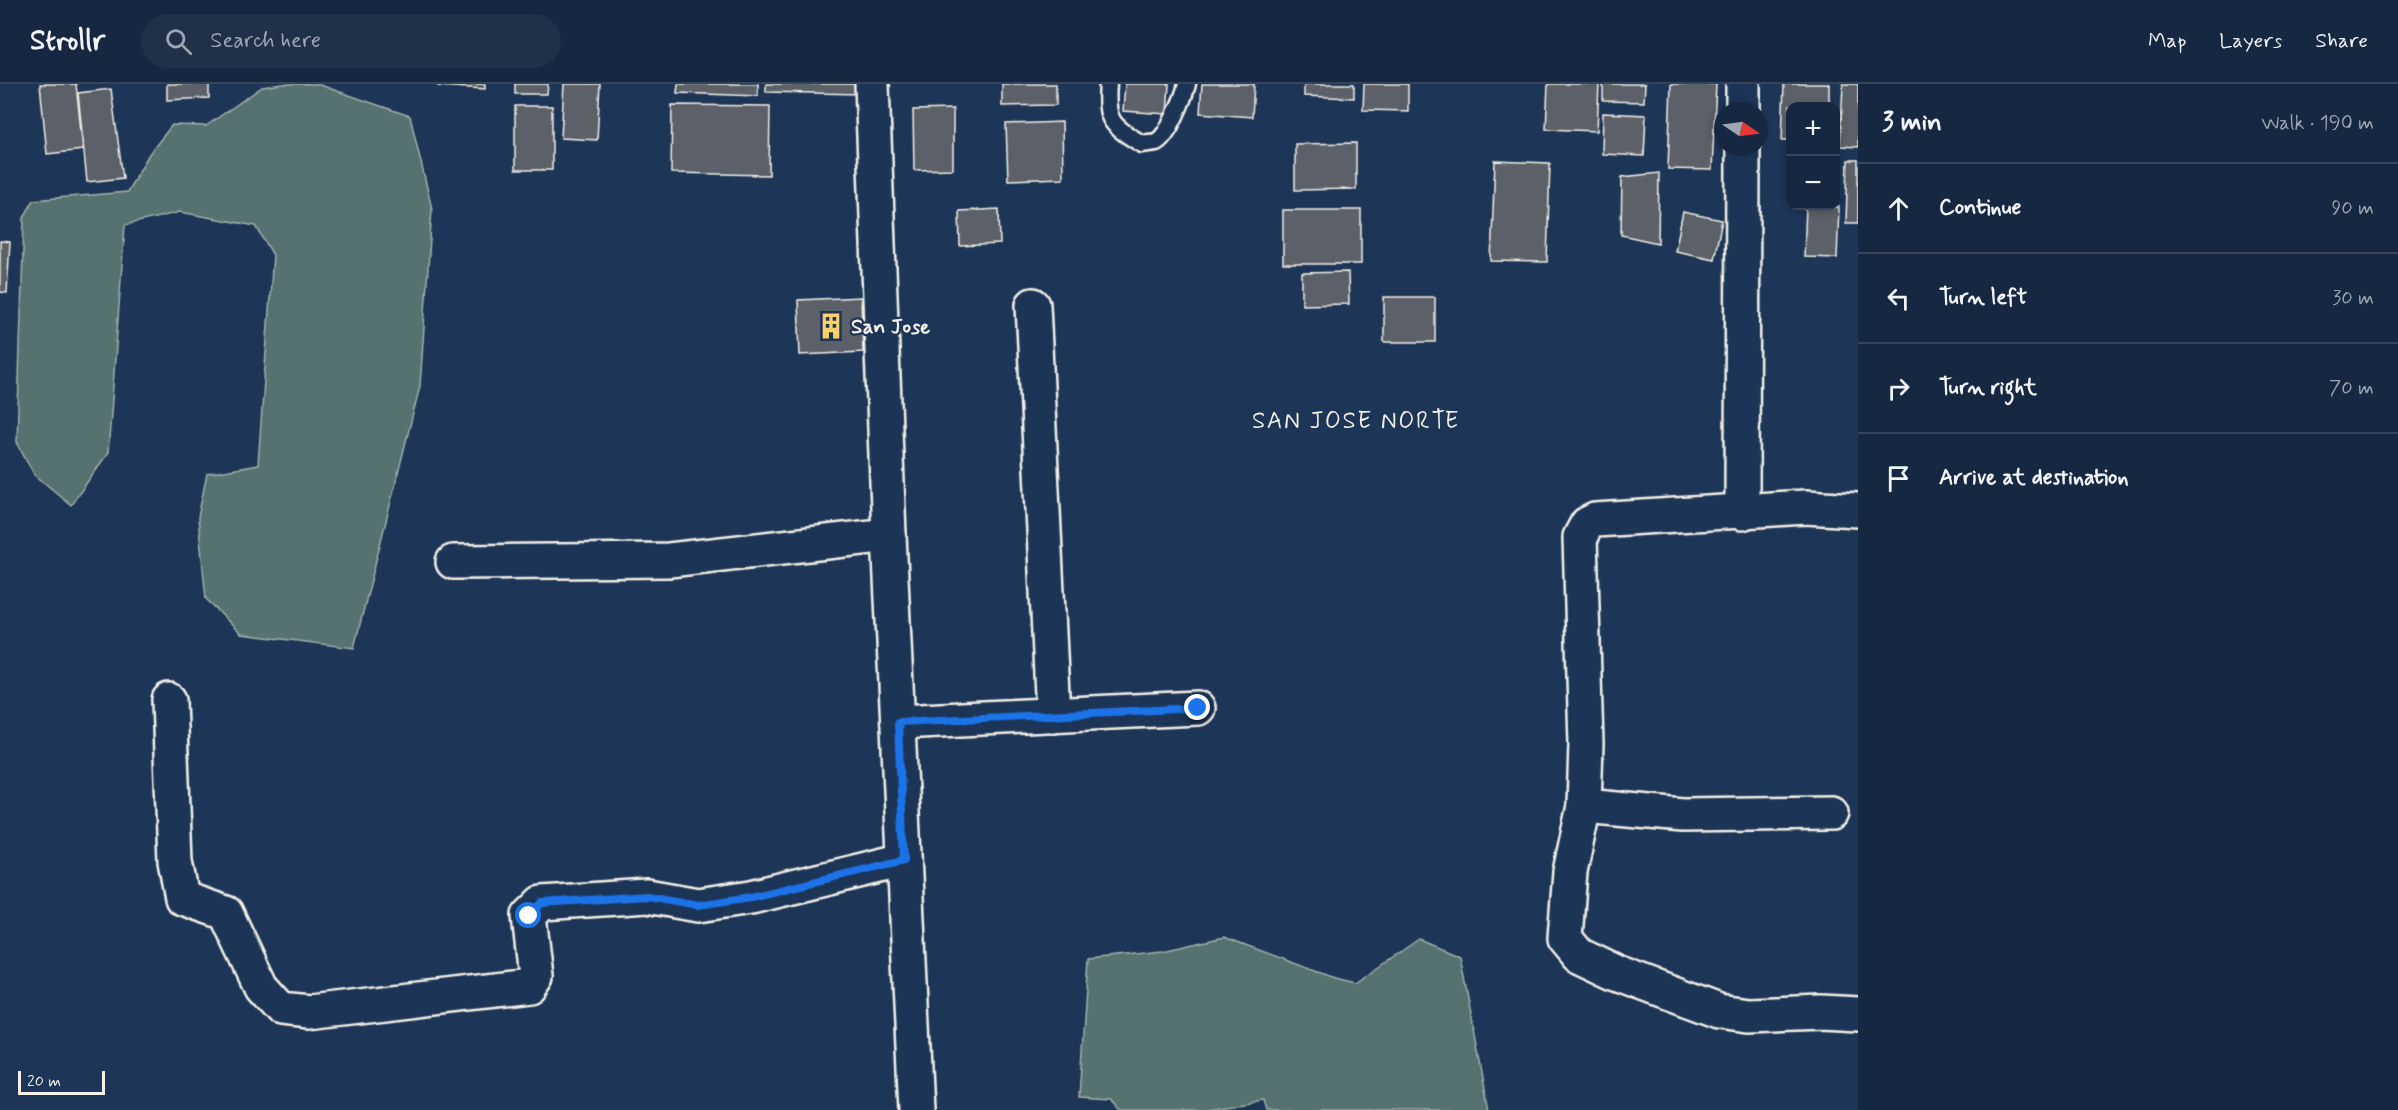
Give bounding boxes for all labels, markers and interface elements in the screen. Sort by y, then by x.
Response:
search box [141,14,561,68]
text: Strollr [30,23,105,60]
icon: search [162,25,195,58]
text: Search here [210,27,321,55]
text: Map [2148,27,2186,55]
text: Layers [2219,27,2282,55]
text: Share [2315,27,2368,55]
north arrow [1714,102,1768,156]
map controls [1786,102,1840,210]
button: + [1786,102,1840,156]
text: 3 min [1882,106,1942,140]
text: Walk · 190 m [2261,110,2374,137]
button: − [1786,156,1840,210]
icon: ahead [1882,192,1915,225]
text: Continue [1939,194,2021,222]
text: 90 m [2331,195,2374,222]
icon: left [1882,282,1915,315]
text: Turn left [1939,284,2027,312]
text: 30 m [2332,285,2374,312]
building icon: San Jose [816,311,846,341]
place label: San Jose [851,313,930,341]
icon: right [1882,372,1915,405]
text: Turn right [1939,374,2037,402]
text: 70 m [2329,375,2374,402]
district label: SAN JOSE NORTE [1252,406,1460,437]
icon: arrive [1882,462,1915,495]
text: Arrive at destination [1939,464,2129,492]
route end [1184,694,1210,720]
route start [515,902,541,928]
scale bar [18,1068,105,1096]
text: 20 m [27,1071,61,1092]

